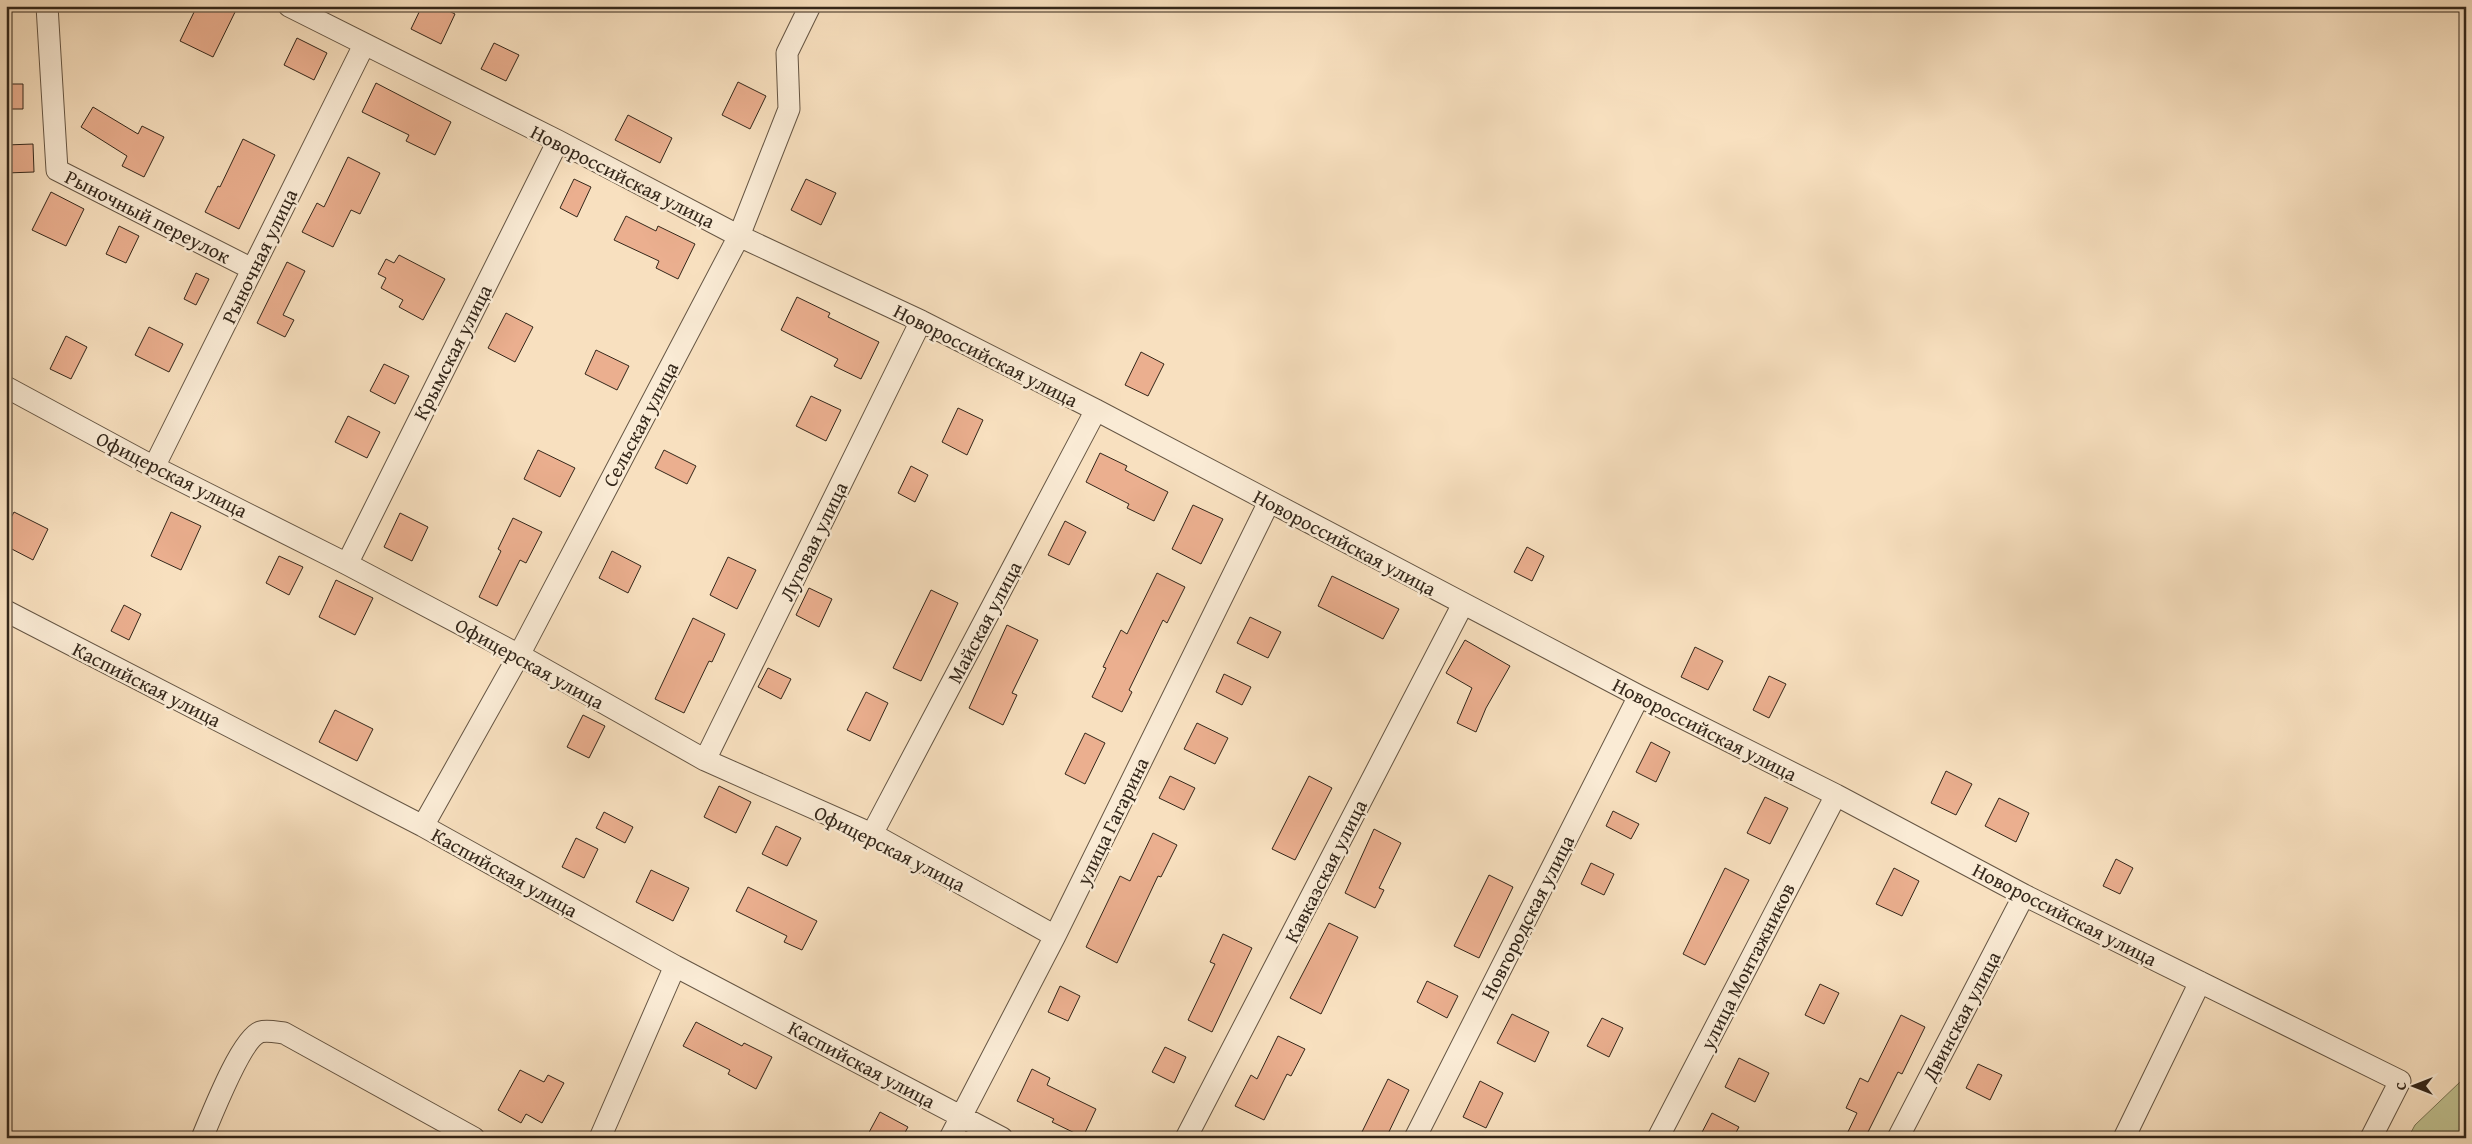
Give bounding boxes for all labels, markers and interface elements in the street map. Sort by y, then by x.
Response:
street label: Новороссийская улица [526,117,721,235]
street label: Рыночный переулок [60,162,236,270]
street label: Рыночная улица [214,183,304,328]
street label: Крымская улица [405,279,499,425]
street label: Новороссийская улица [889,296,1084,414]
street label: Сельская улица [595,356,685,492]
street label: Офицерская улица [91,423,253,525]
street label: Луговая улица [772,476,855,605]
street label: Новороссийская улица [1248,481,1442,603]
street label: Майская улица [940,555,1029,688]
street label: Офицерская улица [450,610,610,716]
street label: Каспийская улица [68,634,227,734]
street label: Новороссийская улица [1608,670,1803,788]
street label: улица Гагарина [1068,752,1156,891]
street label: Кавказская улица [1276,794,1374,948]
street label: Офицерская улица [809,797,971,899]
street label: Каспийская улица [427,820,584,924]
street label: Новгородская улица [1473,829,1581,1004]
street label: Новороссийская улица [1968,855,2163,973]
street label: улица Монтажников [1692,878,1802,1055]
street label: Двинская улица [1914,945,2008,1087]
street label: Каспийская улица [783,1013,941,1115]
north arrow [2390,1062,2440,1112]
text: С [2391,1082,2411,1090]

